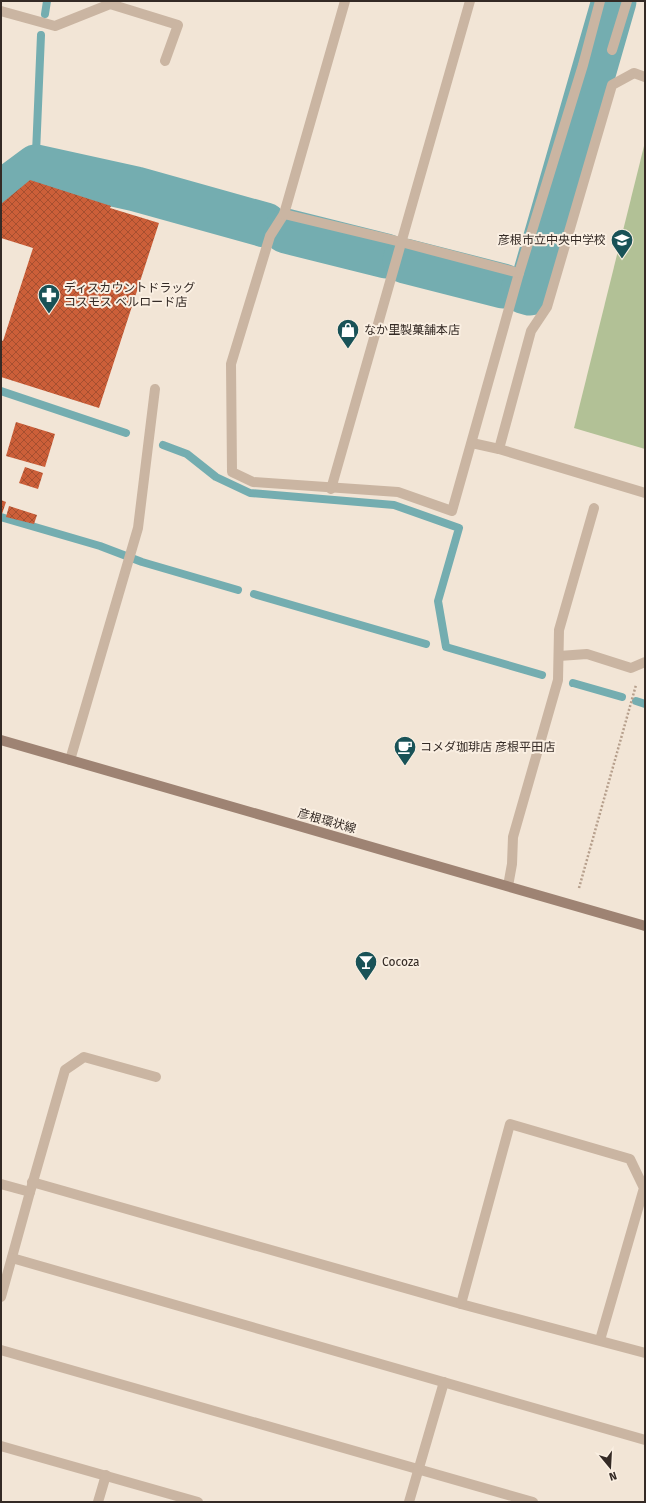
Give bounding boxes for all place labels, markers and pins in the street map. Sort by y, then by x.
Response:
school or university icon: 彦根市立中央中学校 [609,227,635,260]
place label: 彦根市立中央中学校 [498,233,606,247]
place label: ディスカウントドラッグ コスモス ベルロード店 [64,281,195,309]
pharmacy icon: ディスカウントドラッグ コスモス ベルロード店 [36,282,62,315]
shop icon: なか里製菓舗本店 [335,317,361,350]
place label: なか里製菓舗本店 [364,323,460,337]
cafe icon: コメダ珈琲店 彦根平田店 [392,734,418,767]
place label: コメダ珈琲店 彦根平田店 [420,740,555,754]
bar icon: Cocoza [353,949,379,982]
place label: Cocoza [382,955,420,969]

